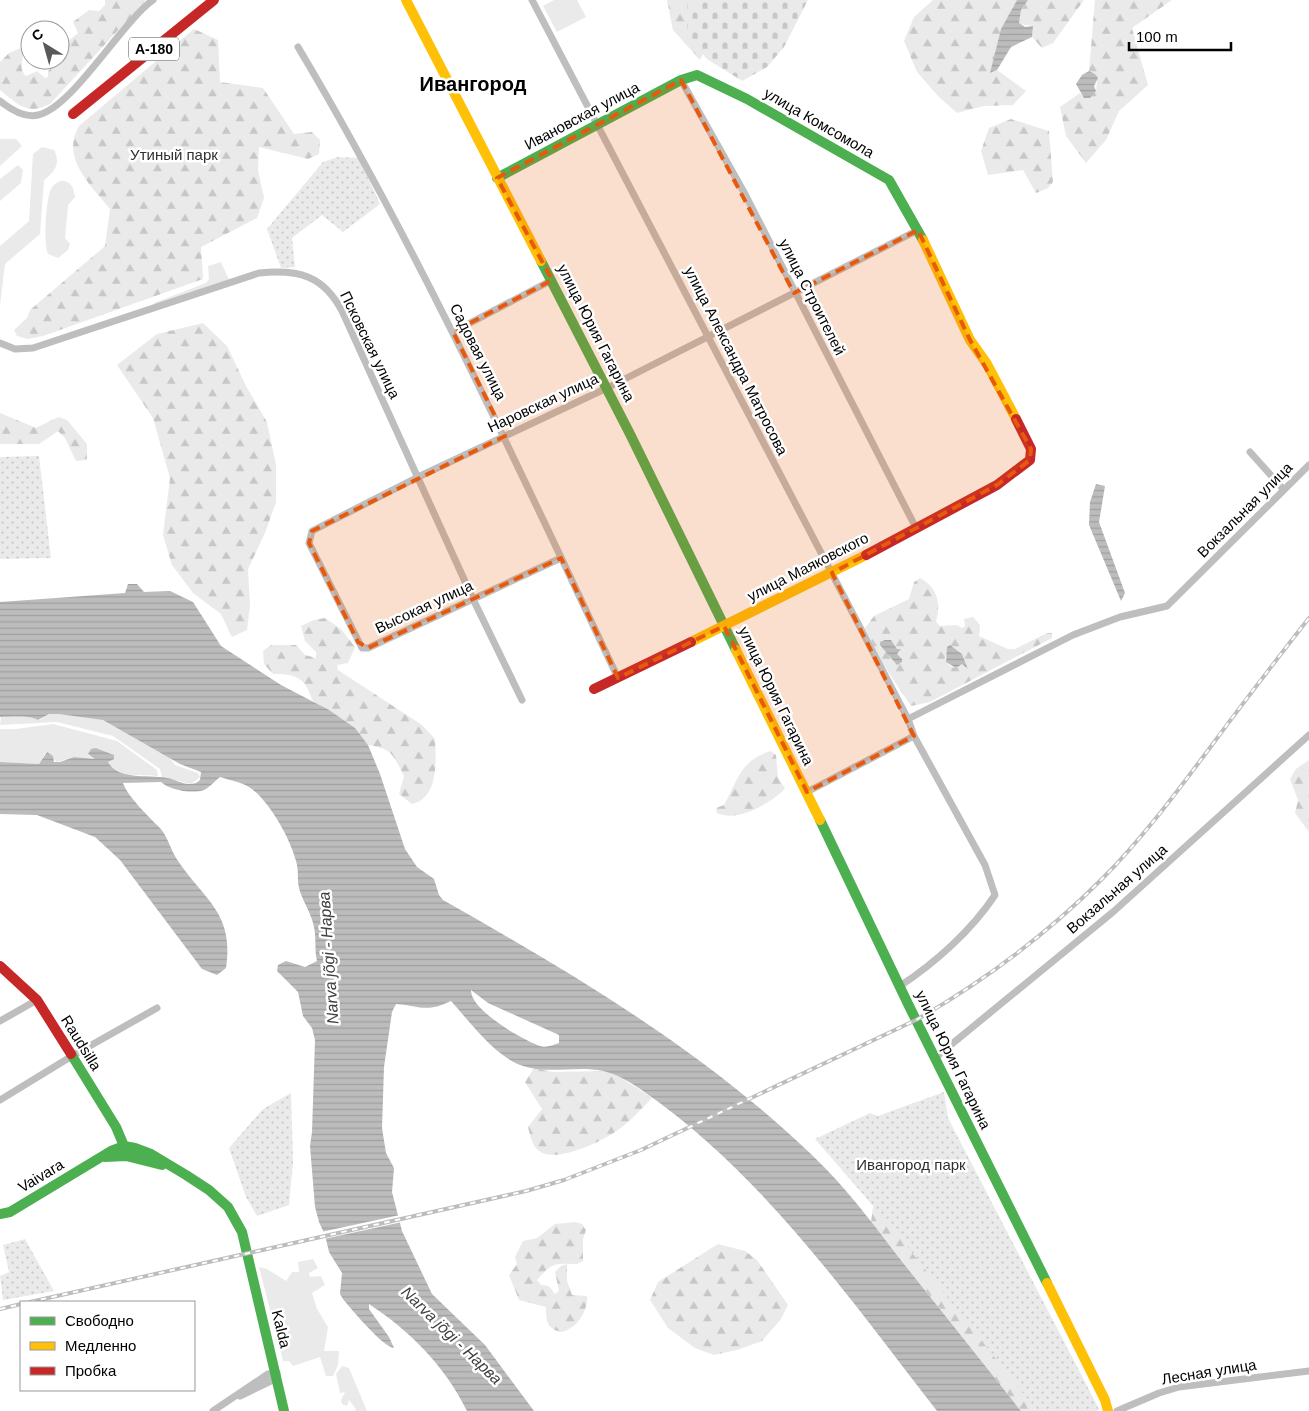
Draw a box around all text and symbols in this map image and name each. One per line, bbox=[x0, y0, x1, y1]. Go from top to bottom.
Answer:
north arrow bbox=[20, 20, 70, 70]
scale bar bbox=[1129, 20, 1232, 52]
text: С bbox=[28, 25, 46, 44]
text: 100 m bbox=[1136, 28, 1178, 45]
road number: А-180 bbox=[129, 38, 179, 61]
district label: Ивангород bbox=[420, 73, 527, 95]
street label: Ивановская улица bbox=[521, 78, 643, 153]
street label: улица Комсомола bbox=[761, 84, 878, 161]
park label: Утиный парк bbox=[130, 146, 218, 163]
street label: улица Строителей bbox=[776, 236, 849, 358]
street label: улица Юрия Гагарина bbox=[554, 261, 639, 405]
street label: улица Александра Матросова bbox=[681, 264, 792, 458]
street label: Псковская улица bbox=[337, 288, 404, 402]
street label: Садовая улица bbox=[447, 301, 510, 403]
street label: Наровская улица bbox=[485, 369, 601, 436]
street label: Вокзальная улица bbox=[1194, 458, 1296, 561]
street label: улица Маяковского bbox=[744, 529, 871, 604]
street label: Высокая улица bbox=[372, 576, 476, 637]
street label: улица Юрия Гагарина bbox=[735, 624, 818, 768]
street label: Вокзальная улица bbox=[1063, 840, 1171, 937]
water label: Narva jõgi - Нарва bbox=[315, 891, 342, 1025]
street label: улица Юрия Гагарина bbox=[912, 988, 995, 1132]
street label: Raudsilla bbox=[58, 1012, 105, 1074]
street label: Vaivara bbox=[15, 1155, 67, 1196]
park label: Ивангород парк bbox=[856, 1156, 966, 1173]
water label: Narva jõgi - Нарва bbox=[398, 1283, 505, 1388]
legend bbox=[20, 1301, 195, 1391]
street label: Kalda bbox=[269, 1308, 295, 1350]
text: Свободно bbox=[65, 1312, 134, 1329]
text: Медленно bbox=[65, 1337, 136, 1354]
street label: Лесная улица bbox=[1160, 1356, 1258, 1387]
text: Пробка bbox=[65, 1362, 117, 1379]

